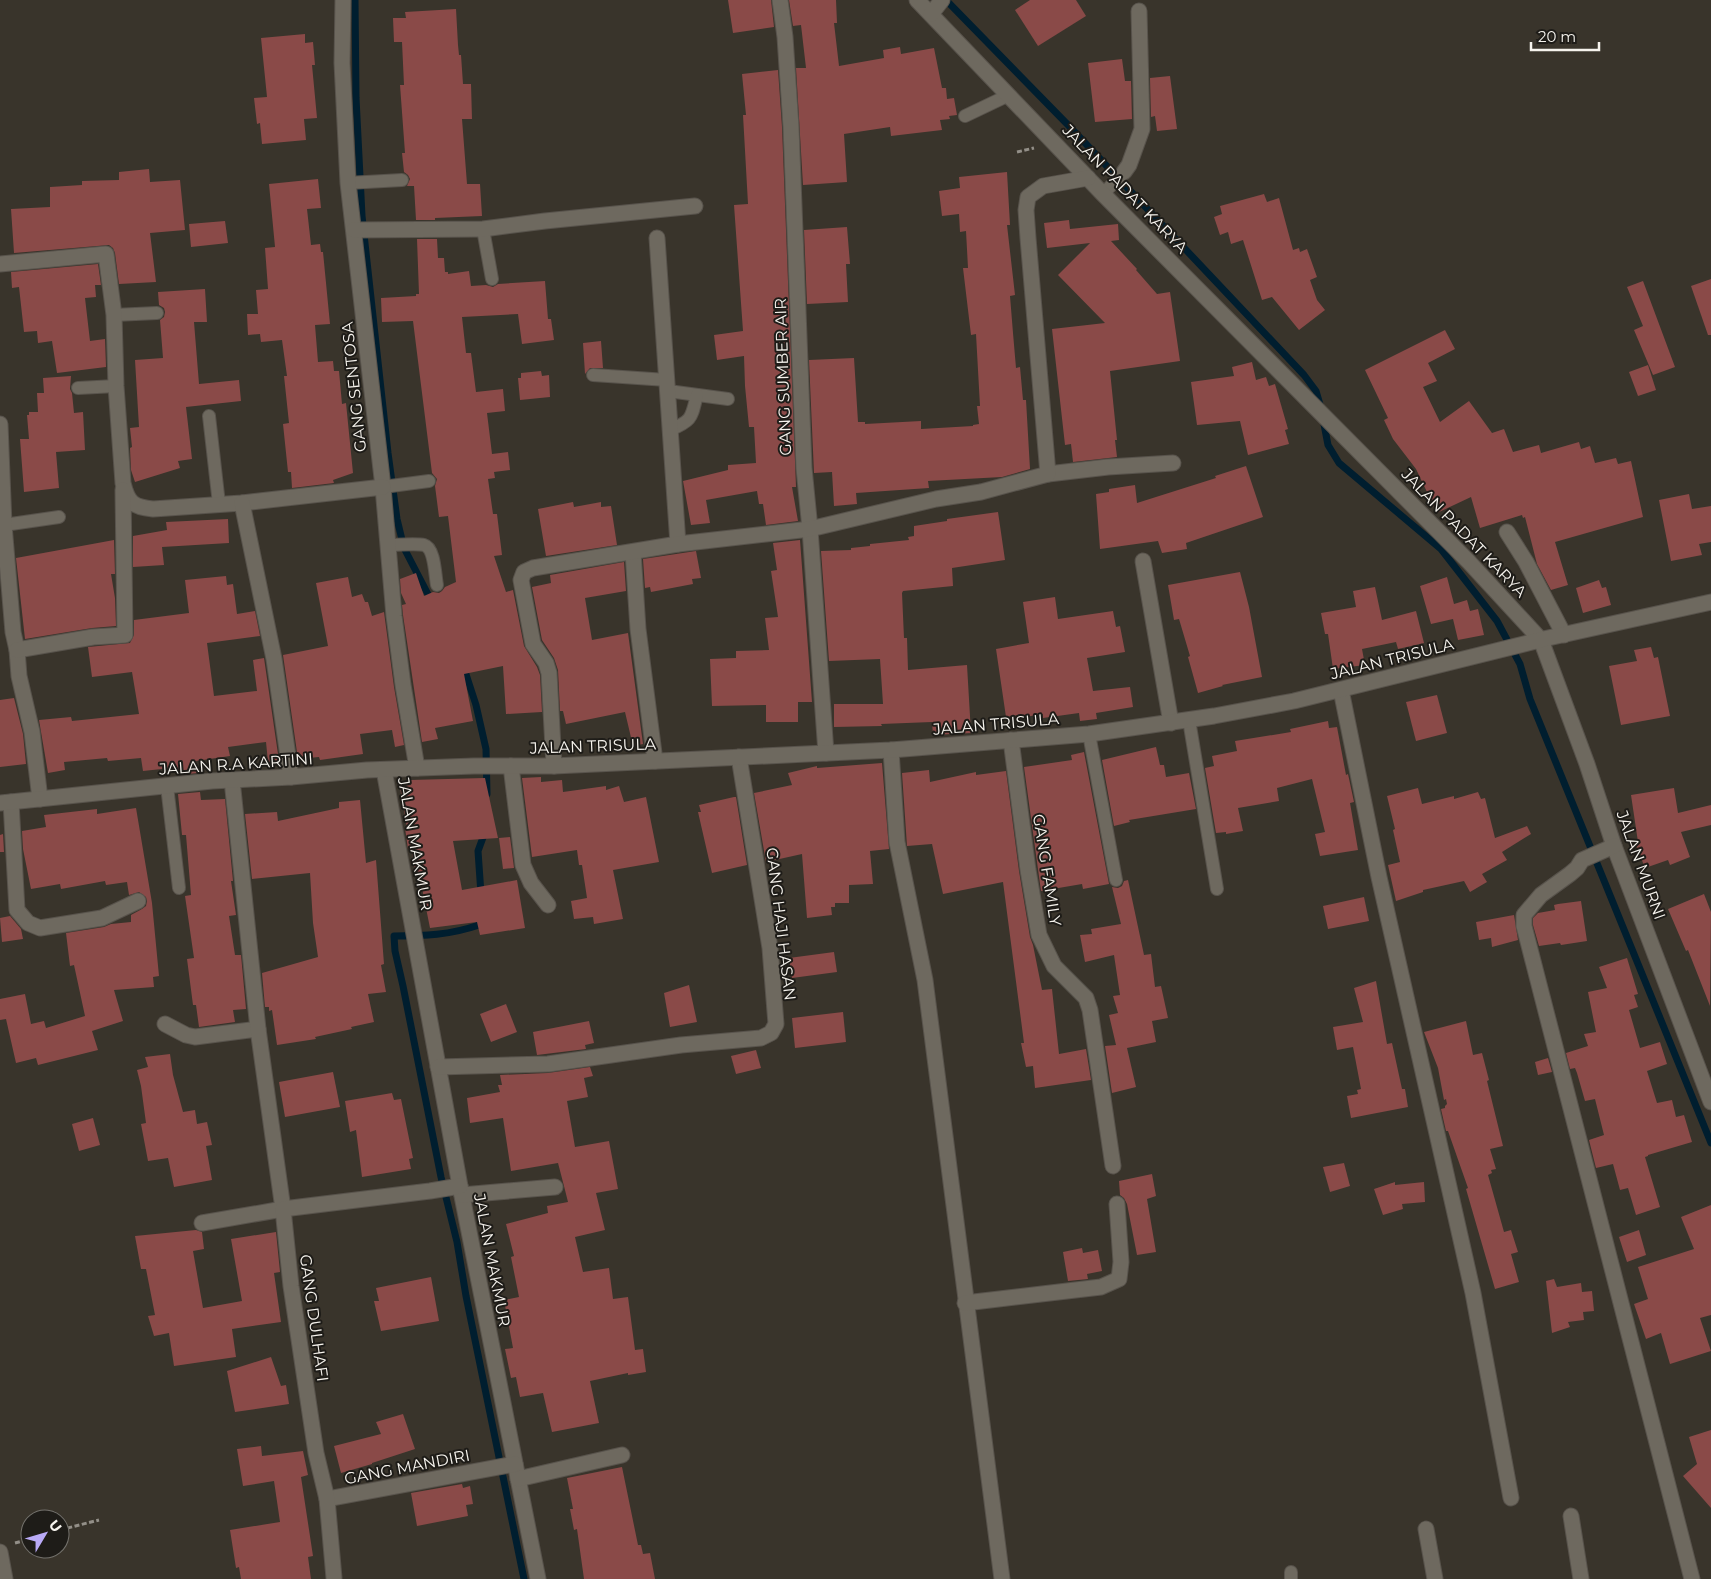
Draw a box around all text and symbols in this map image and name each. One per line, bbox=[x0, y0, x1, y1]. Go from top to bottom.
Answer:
scale bar bbox=[1531, 20, 1598, 52]
text: 20 m bbox=[1538, 27, 1576, 46]
street label: JALAN PADAT KARYA bbox=[1058, 120, 1192, 258]
street label: GANG SUMBER AIR bbox=[771, 298, 795, 456]
street label: GANG SENTOSA bbox=[338, 320, 370, 453]
street label: JALAN PADAT KARYA bbox=[1397, 464, 1531, 602]
street label: JALAN TRISULA bbox=[1327, 634, 1456, 684]
street label: JALAN TRISULA bbox=[931, 709, 1060, 739]
street label: JALAN TRISULA bbox=[529, 734, 657, 758]
street label: JALAN R.A KARTINI bbox=[157, 749, 314, 779]
street label: JALAN MAKMUR bbox=[394, 775, 436, 912]
street label: JALAN MURNI bbox=[1612, 807, 1670, 922]
street label: GANG FAMILY bbox=[1029, 813, 1065, 928]
street label: GANG HAJI HASAN bbox=[762, 846, 800, 1002]
street label: JALAN MAKMUR bbox=[470, 1191, 514, 1328]
street label: GANG DULHAFI bbox=[296, 1253, 332, 1383]
street label: GANG MANDIRI bbox=[343, 1445, 471, 1489]
north arrow bbox=[20, 1509, 70, 1559]
text: U bbox=[45, 1516, 66, 1536]

